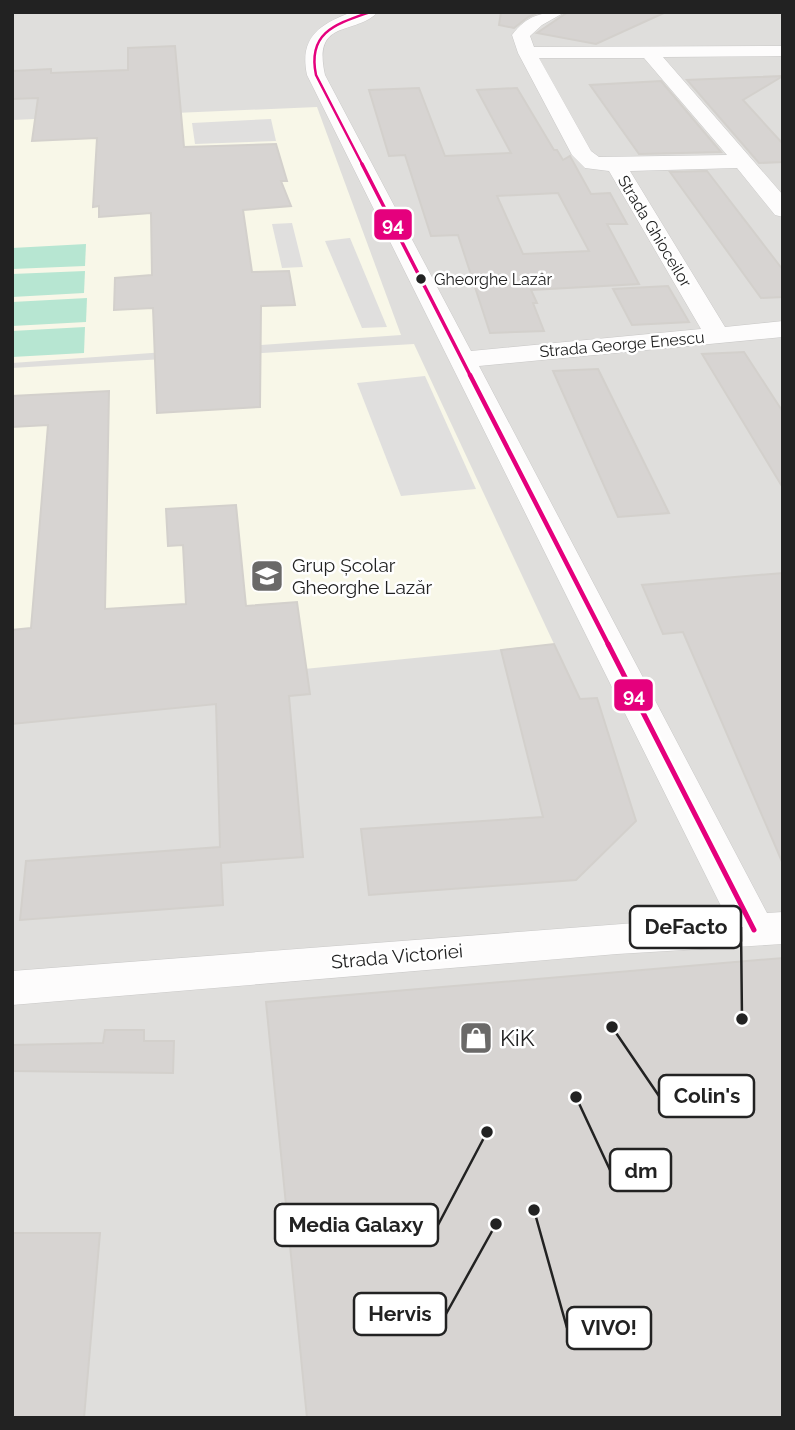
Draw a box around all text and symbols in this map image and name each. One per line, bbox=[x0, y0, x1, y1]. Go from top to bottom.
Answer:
street label: Strada Ghioceilor bbox=[614, 172, 696, 291]
line badge: 94 bbox=[373, 208, 413, 241]
text: 94 bbox=[382, 213, 404, 235]
place label: Gheorghe Lazăr bbox=[434, 270, 552, 289]
marker: Gheorghe Lazăr bbox=[414, 272, 428, 286]
street label: Strada George Enescu bbox=[539, 328, 705, 361]
place label: Grup Școlar Gheorghe Lazăr bbox=[292, 554, 432, 598]
school or university icon: Grup Școlar Gheorghe Lazăr bbox=[248, 557, 286, 595]
line badge: 94 bbox=[613, 678, 654, 712]
text: 94 bbox=[623, 684, 645, 706]
callout: DeFacto bbox=[630, 906, 741, 948]
text: DeFacto bbox=[644, 914, 728, 939]
street label: Strada Victoriei bbox=[330, 939, 464, 973]
shop icon: KiK bbox=[457, 1019, 495, 1057]
place label: KiK bbox=[500, 1024, 535, 1051]
callout: Colin's bbox=[659, 1075, 754, 1117]
text: Colin's bbox=[674, 1083, 740, 1108]
callout: dm bbox=[610, 1149, 671, 1191]
text: dm bbox=[624, 1158, 658, 1183]
callout: Media Galaxy bbox=[275, 1204, 438, 1246]
text: Media Galaxy bbox=[288, 1212, 424, 1237]
callout: Hervis bbox=[354, 1293, 446, 1335]
text: Hervis bbox=[368, 1301, 432, 1326]
callout: VIVO! bbox=[567, 1307, 651, 1349]
text: VIVO! bbox=[581, 1315, 637, 1340]

